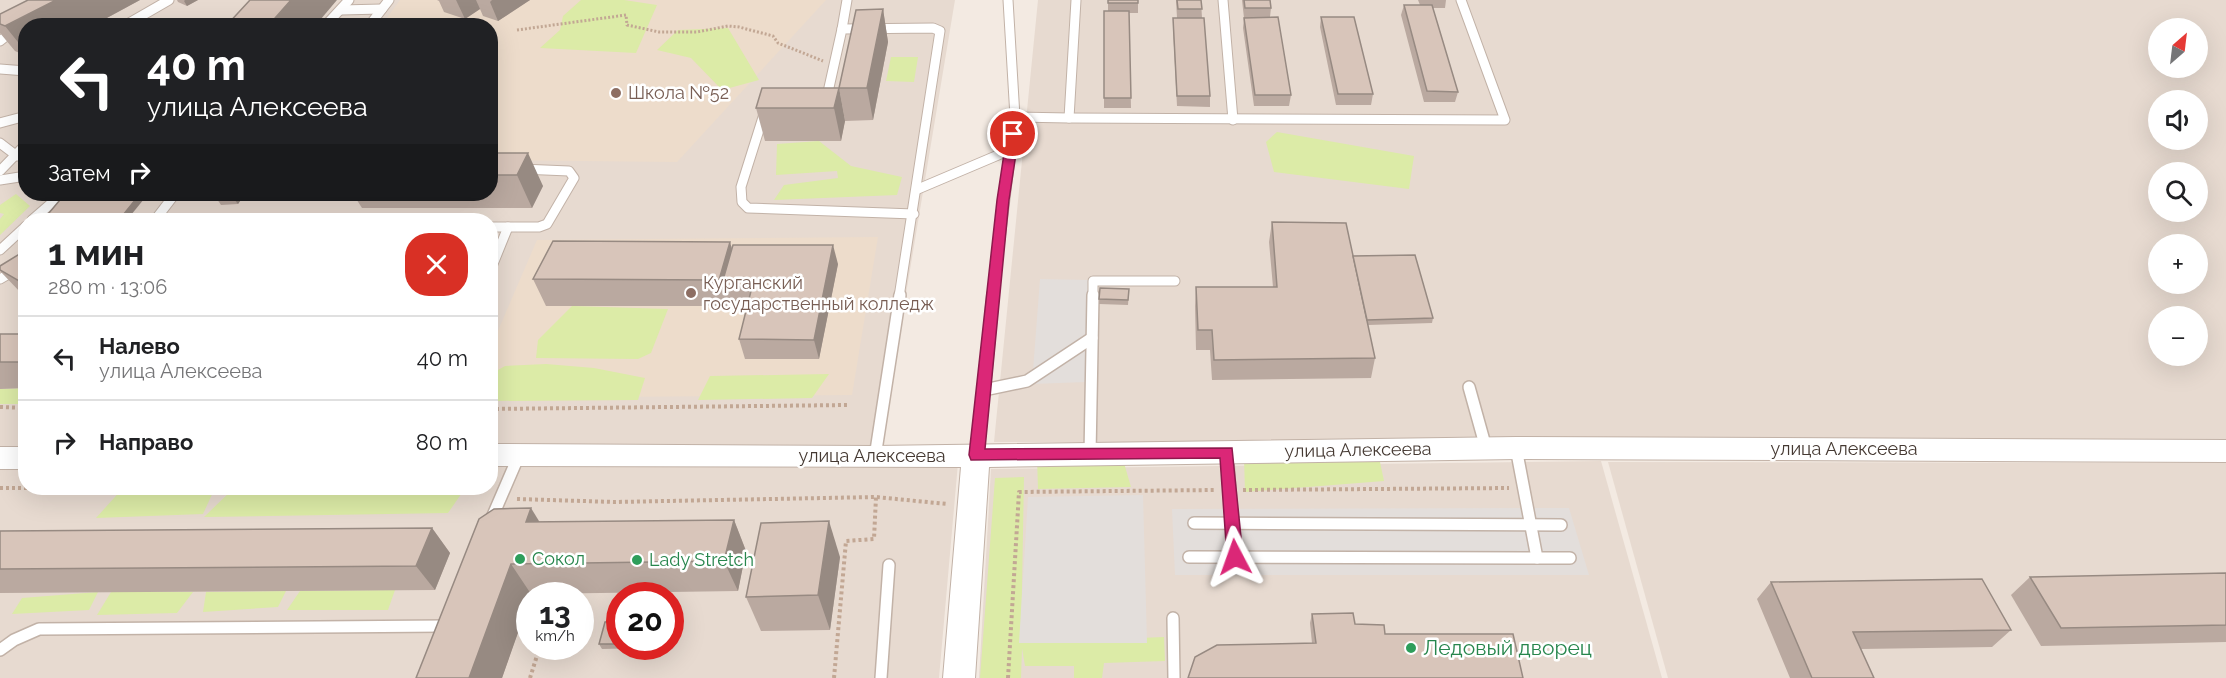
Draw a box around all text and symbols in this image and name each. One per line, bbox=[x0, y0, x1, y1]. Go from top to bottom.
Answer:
north arrow bbox=[2148, 18, 2208, 78]
map controls bbox=[2148, 18, 2208, 366]
text: 40 m bbox=[147, 41, 246, 90]
icon: left bbox=[48, 42, 126, 120]
place label: Школа №52 bbox=[628, 82, 729, 103]
marker: Школа №52 bbox=[609, 86, 623, 100]
button: sound bbox=[2148, 90, 2208, 150]
text: улица Алексеева bbox=[147, 91, 368, 122]
pin bbox=[987, 108, 1038, 159]
icon: arrive bbox=[996, 117, 1029, 150]
icon: right bbox=[123, 156, 156, 189]
text: Затем bbox=[48, 160, 111, 186]
button: search bbox=[2148, 162, 2208, 222]
text: 1 мин bbox=[48, 231, 144, 273]
button: close bbox=[405, 233, 468, 296]
button: + bbox=[2148, 234, 2208, 294]
place label: Курганский государственный колледж bbox=[703, 272, 934, 314]
text: 280 m · 13:06 bbox=[48, 275, 167, 299]
marker: Курганский государственный колледж bbox=[684, 286, 698, 300]
button: − bbox=[2148, 306, 2208, 366]
text: Налево bbox=[99, 333, 180, 359]
icon: left bbox=[48, 342, 81, 375]
text: 40 m bbox=[417, 345, 468, 371]
text: улица Алексеева bbox=[99, 359, 263, 383]
icon: right bbox=[48, 426, 81, 459]
text: Направо bbox=[99, 429, 193, 455]
text: 80 m bbox=[416, 429, 468, 455]
street label: улица Алексеева bbox=[1284, 438, 1432, 461]
street label: улица Алексеева bbox=[1770, 438, 1918, 459]
street label: улица Алексеева bbox=[798, 445, 946, 466]
position arrow bbox=[1203, 525, 1267, 589]
place label: Сокол bbox=[532, 548, 585, 569]
place label: Lady Stretch bbox=[649, 549, 754, 570]
marker: Сокол bbox=[513, 552, 527, 566]
marker: Lady Stretch bbox=[630, 553, 644, 567]
speed limit sign: 20 bbox=[606, 582, 684, 660]
text: 13 bbox=[539, 596, 571, 631]
text: km/h bbox=[535, 627, 575, 645]
place label: Ледовый дворец bbox=[1423, 635, 1592, 660]
marker: Ледовый дворец bbox=[1404, 641, 1418, 655]

